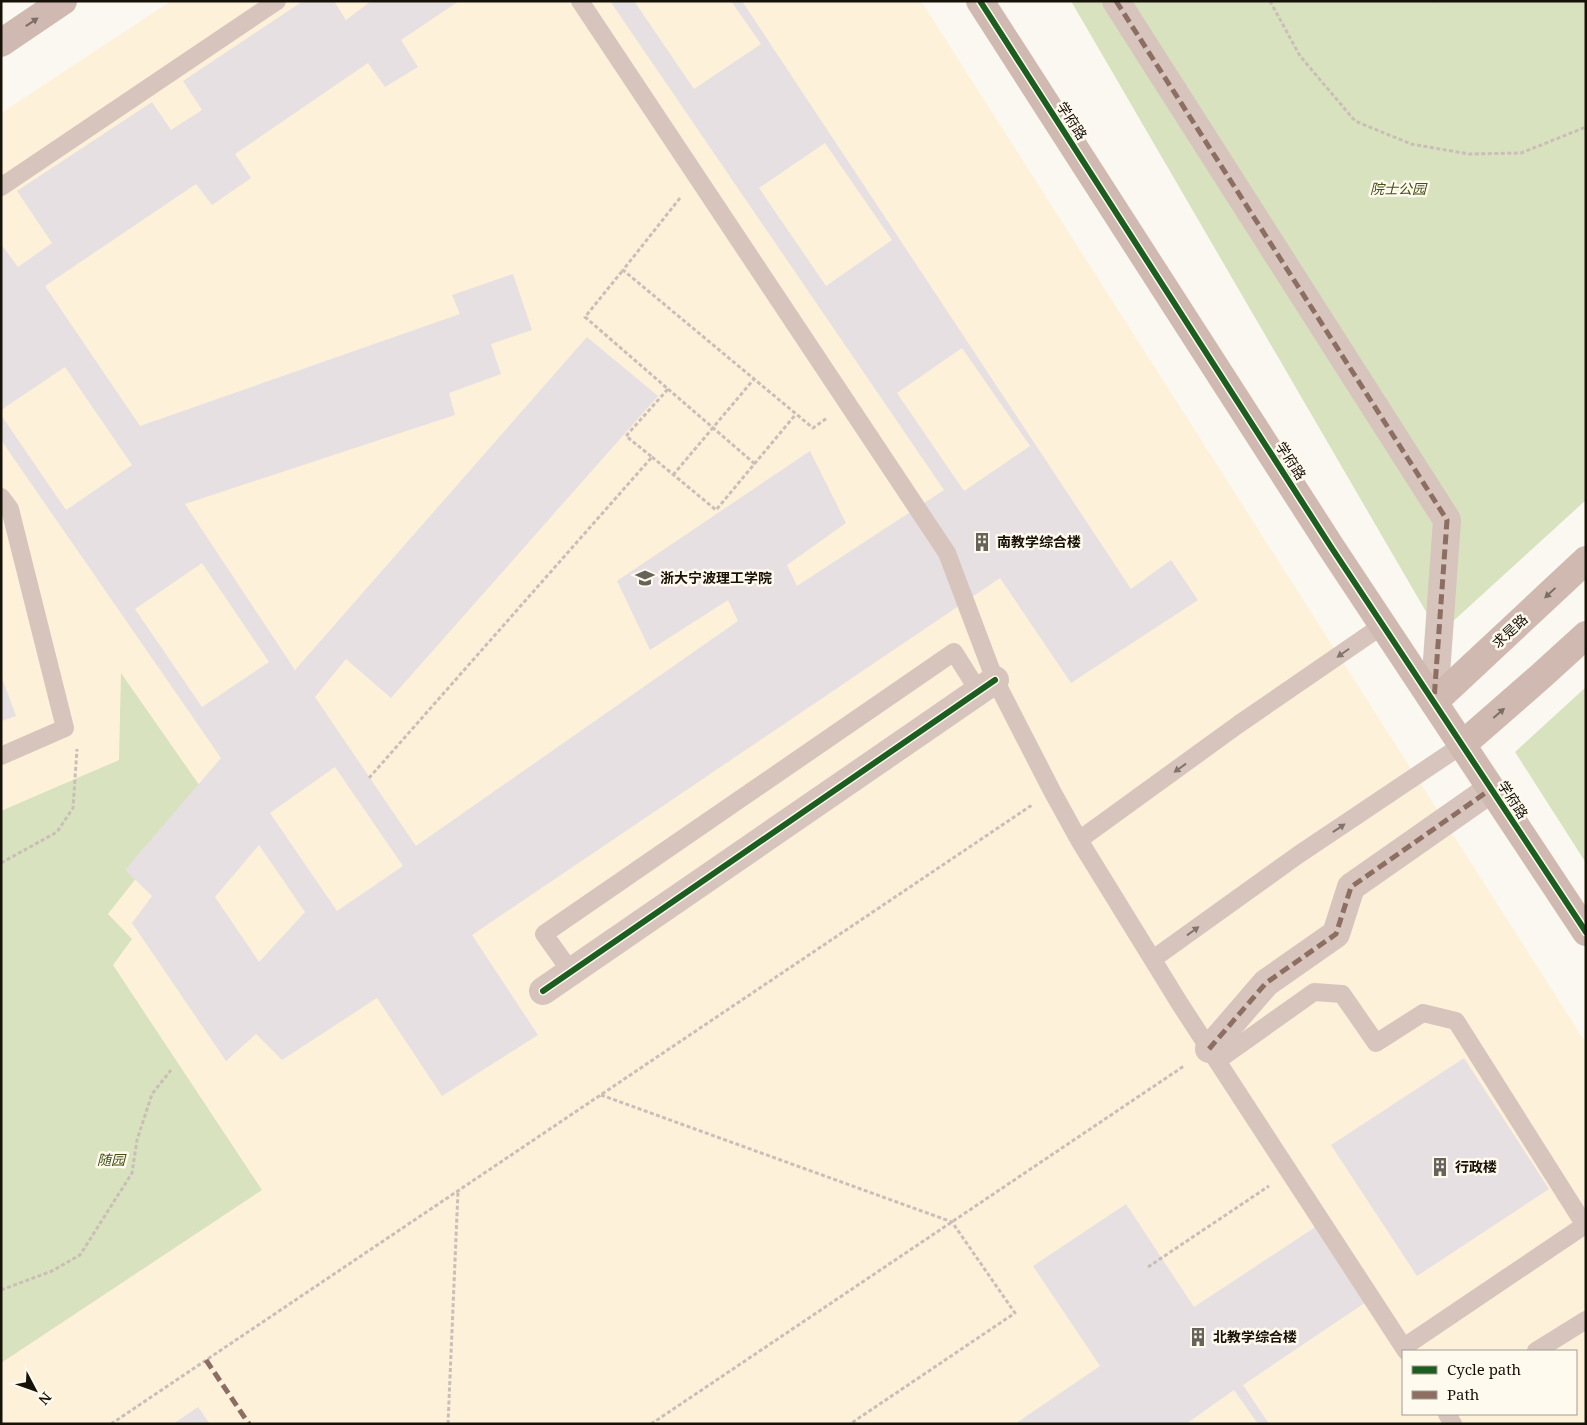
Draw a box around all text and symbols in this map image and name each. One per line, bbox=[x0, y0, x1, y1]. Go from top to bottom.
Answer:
one-way arrow bbox=[25, 17, 39, 27]
street label: 学府路 bbox=[1053, 98, 1092, 144]
park label: 院士公园 bbox=[1370, 179, 1428, 198]
street label: 学府路 bbox=[1272, 438, 1311, 484]
building icon: 南教学综合楼 bbox=[971, 531, 993, 553]
place label: 南教学综合楼 bbox=[997, 532, 1081, 551]
school or university icon: 浙大宁波理工学院 bbox=[634, 567, 656, 589]
place label: 浙大宁波理工学院 bbox=[660, 568, 772, 587]
one-way arrow bbox=[1545, 587, 1557, 599]
street label: 求是路 bbox=[1488, 609, 1531, 652]
one-way arrow bbox=[1336, 648, 1349, 658]
one-way arrow bbox=[1492, 707, 1504, 719]
one-way arrow bbox=[1173, 763, 1186, 773]
street label: 学府路 bbox=[1494, 777, 1533, 823]
one-way arrow bbox=[1332, 823, 1345, 833]
one-way arrow bbox=[1186, 926, 1200, 936]
park label: 随园 bbox=[97, 1150, 127, 1169]
building icon: 行政楼 bbox=[1429, 1156, 1451, 1178]
place label: 行政楼 bbox=[1455, 1157, 1497, 1176]
building icon: 北教学综合楼 bbox=[1187, 1326, 1209, 1348]
place label: 北教学综合楼 bbox=[1213, 1327, 1297, 1346]
legend bbox=[1402, 1350, 1577, 1415]
text: Cycle path bbox=[1447, 1359, 1522, 1379]
north arrow bbox=[10, 1365, 60, 1415]
text: Path bbox=[1447, 1384, 1480, 1404]
text: N bbox=[34, 1388, 56, 1409]

